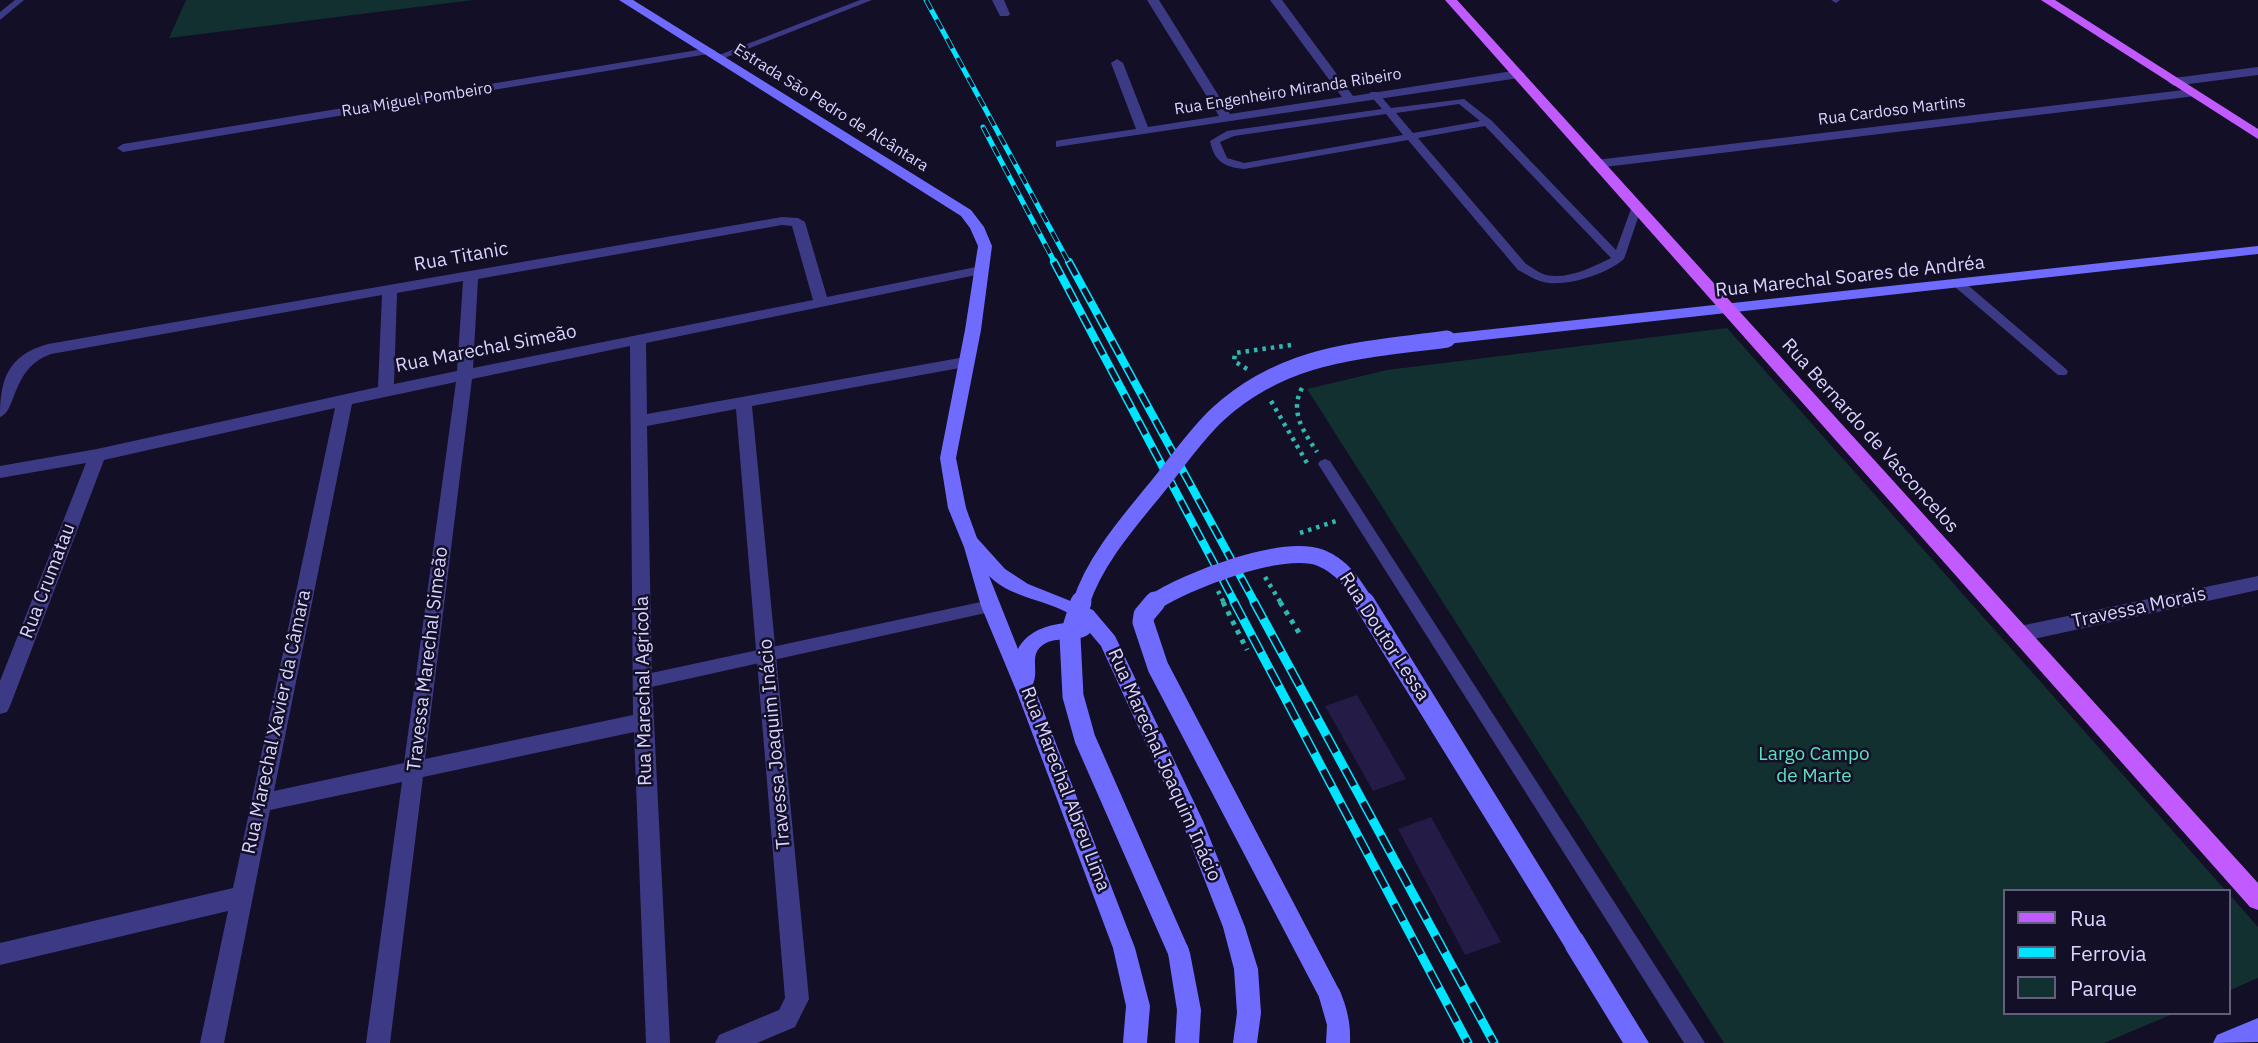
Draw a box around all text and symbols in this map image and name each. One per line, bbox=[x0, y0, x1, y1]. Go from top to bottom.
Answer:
street label: Estrada São Pedro de Alcântara bbox=[730, 40, 932, 176]
street label: Rua Engenheiro Miranda Ribeiro bbox=[1173, 65, 1403, 119]
street label: Rua Miguel Pombeiro bbox=[340, 79, 494, 121]
street label: Rua Cardoso Martins bbox=[1817, 92, 1967, 130]
street label: Rua Titanic bbox=[412, 238, 510, 276]
street label: Rua Marechal Soares de Andréa bbox=[1714, 252, 1986, 302]
street label: Rua Marechal Simeão bbox=[393, 320, 579, 378]
street label: Rua Bernardo de Vasconcelos bbox=[1777, 334, 1963, 538]
street label: Rua Crumatau bbox=[16, 520, 80, 642]
street label: Travessa Marechal Simeão bbox=[403, 545, 453, 773]
street label: Rua Doutor Lessa bbox=[1334, 568, 1434, 706]
street label: Travessa Morais bbox=[2070, 583, 2208, 633]
street label: Rua Marechal Xavier da Câmara bbox=[238, 588, 316, 856]
street label: Rua Marechal Agrícola bbox=[631, 596, 657, 786]
street label: Travessa Joaquim Inácio bbox=[754, 638, 796, 850]
street label: Rua Marechal Joaquim Inácio bbox=[1102, 645, 1226, 885]
street label: Rua Marechal Abreu Lima bbox=[1015, 683, 1115, 895]
park label: Largo Campo de Marte bbox=[1758, 744, 1870, 788]
legend bbox=[2002, 889, 2230, 1015]
text: Rua bbox=[2070, 904, 2107, 932]
text: Ferrovia bbox=[2070, 939, 2146, 967]
text: Parque bbox=[2070, 974, 2137, 1002]

